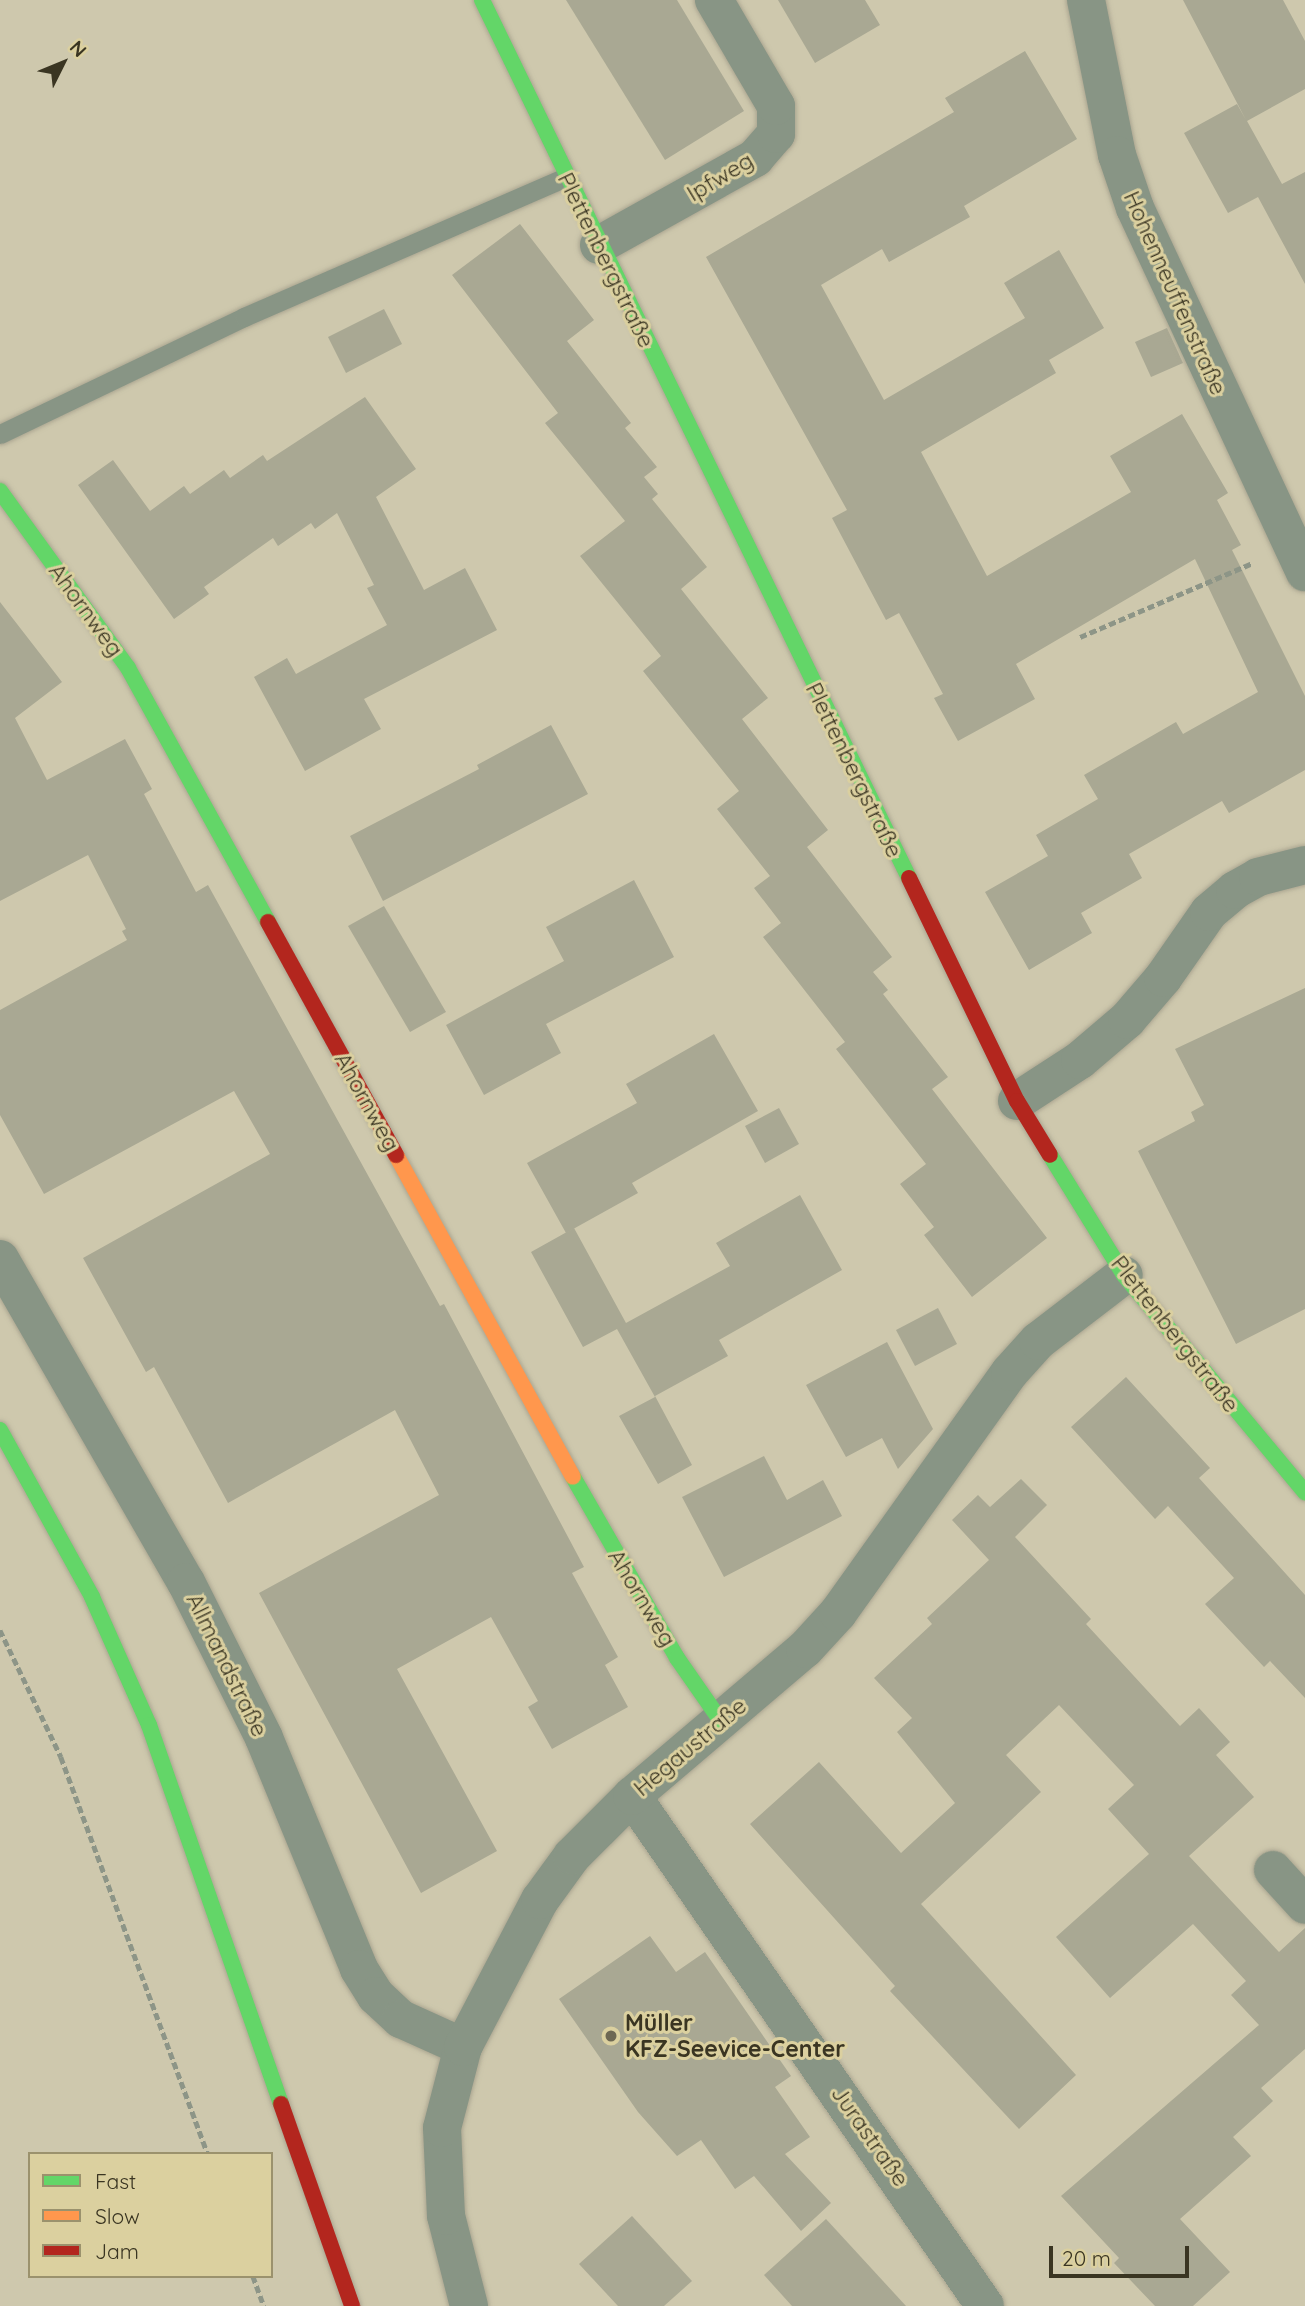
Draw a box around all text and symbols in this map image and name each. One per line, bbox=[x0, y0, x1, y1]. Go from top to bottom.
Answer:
north arrow bbox=[28, 28, 98, 98]
text: N bbox=[65, 35, 92, 62]
street label: Ipfweg bbox=[682, 146, 758, 208]
street label: Plettenbergstraße bbox=[552, 168, 660, 352]
street label: Hohenneuffenstraße bbox=[1118, 187, 1232, 399]
street label: Ahornweg bbox=[43, 558, 129, 662]
street label: Plettenbergstraße bbox=[800, 678, 908, 862]
street label: Ahornweg bbox=[329, 1048, 405, 1156]
street label: Plettenbergstraße bbox=[1105, 1250, 1245, 1418]
street label: Ahornweg bbox=[602, 1544, 682, 1652]
street label: Allmandstraße bbox=[180, 1589, 274, 1741]
street label: Hegaustraße bbox=[628, 1692, 752, 1802]
place label: Müller KFZ-Seevice-Center bbox=[625, 2009, 845, 2063]
marker: Müller KFZ-Seevice-Center bbox=[603, 2028, 619, 2044]
street label: Jurastraße bbox=[825, 2080, 915, 2192]
legend bbox=[28, 2152, 273, 2278]
text: Fast bbox=[95, 2168, 136, 2194]
text: Slow bbox=[95, 2203, 140, 2229]
scale bar bbox=[1053, 2232, 1193, 2276]
text: Jam bbox=[95, 2238, 139, 2264]
text: 20 m bbox=[1062, 2245, 1111, 2271]

